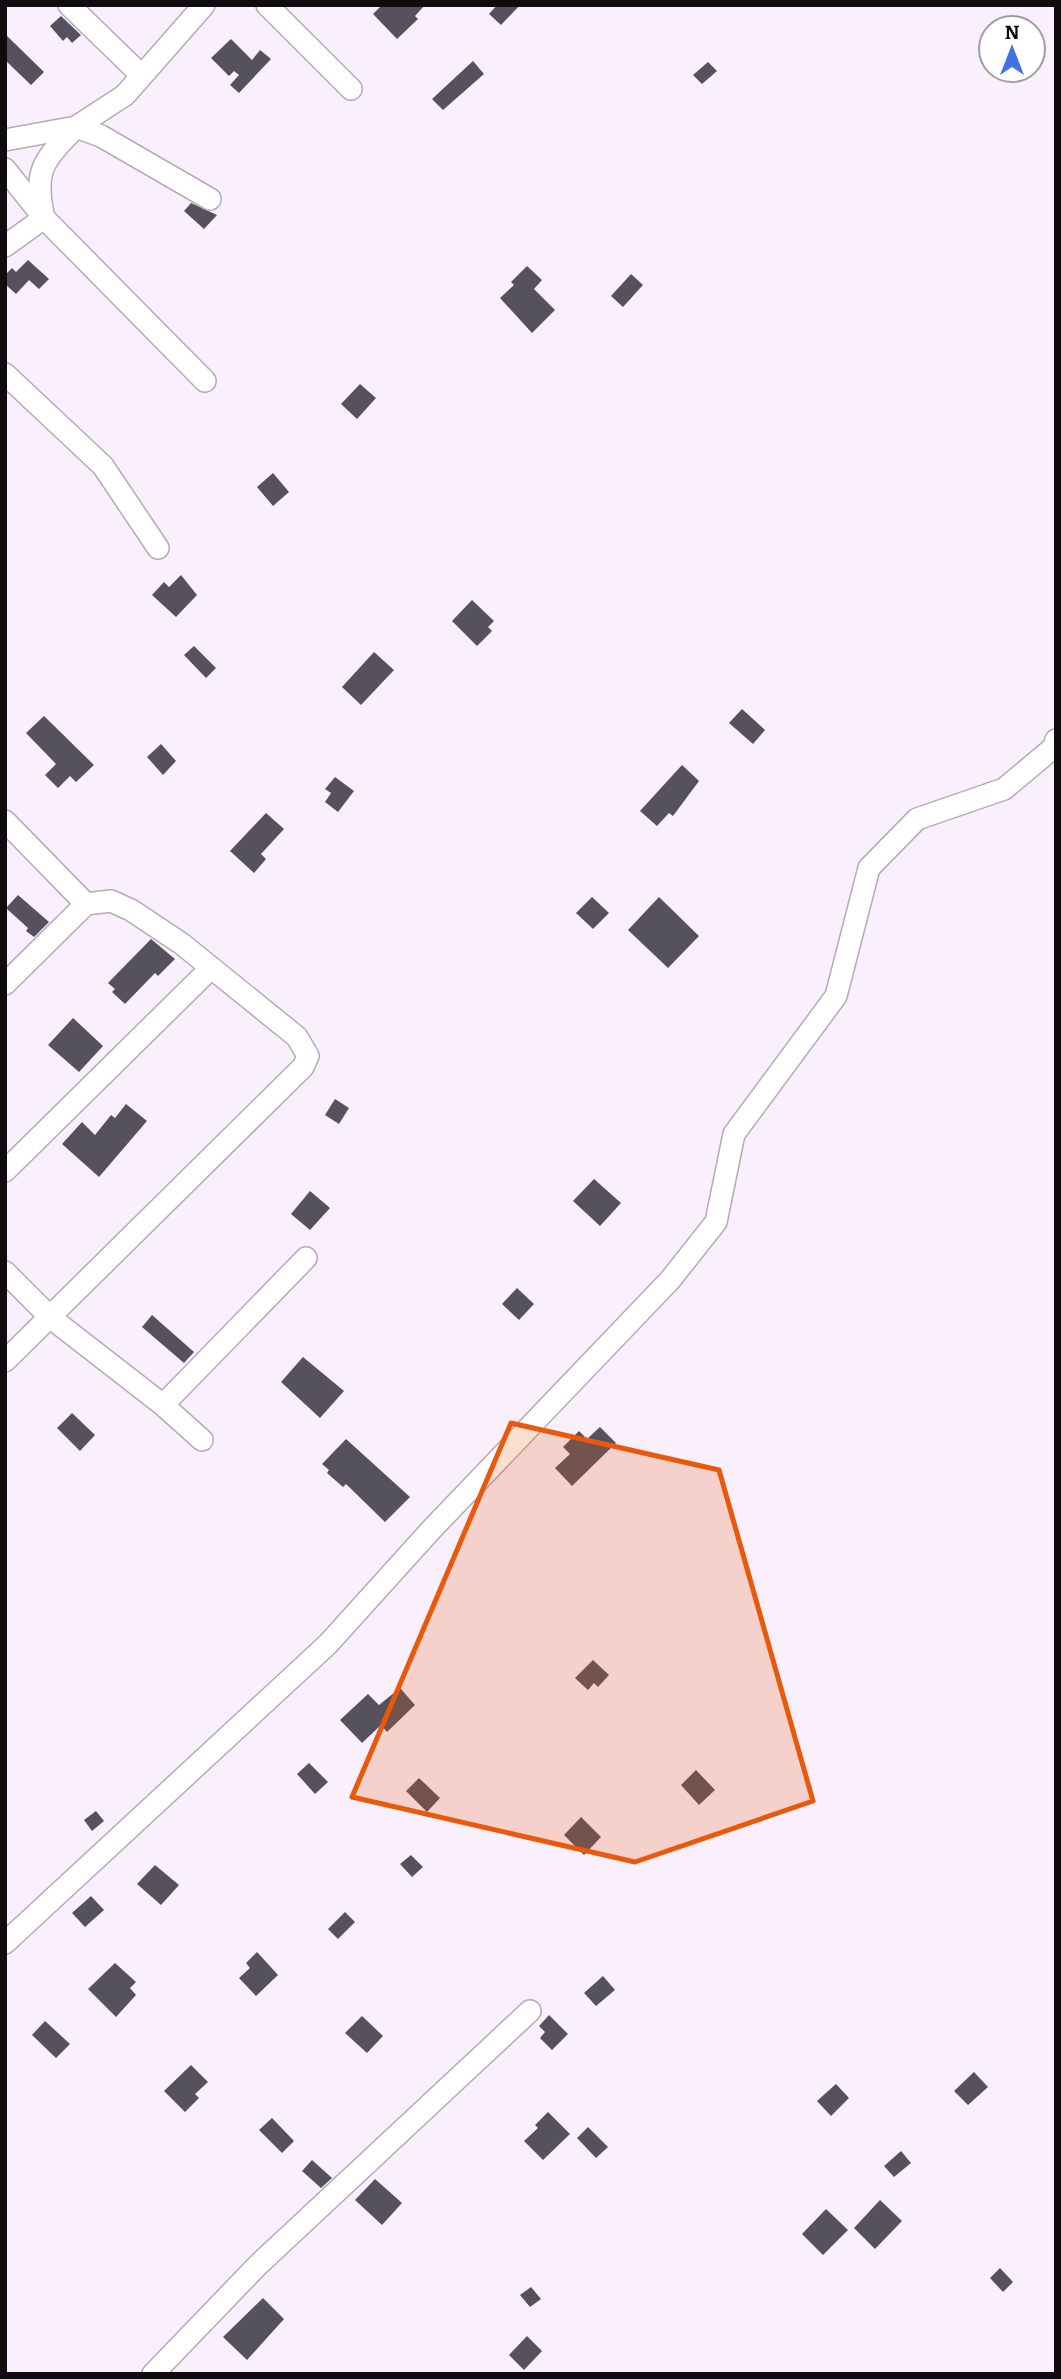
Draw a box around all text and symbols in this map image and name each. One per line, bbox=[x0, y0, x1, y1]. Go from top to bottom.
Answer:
north arrow bbox=[977, 14, 1047, 84]
text: N bbox=[1005, 21, 1020, 44]

